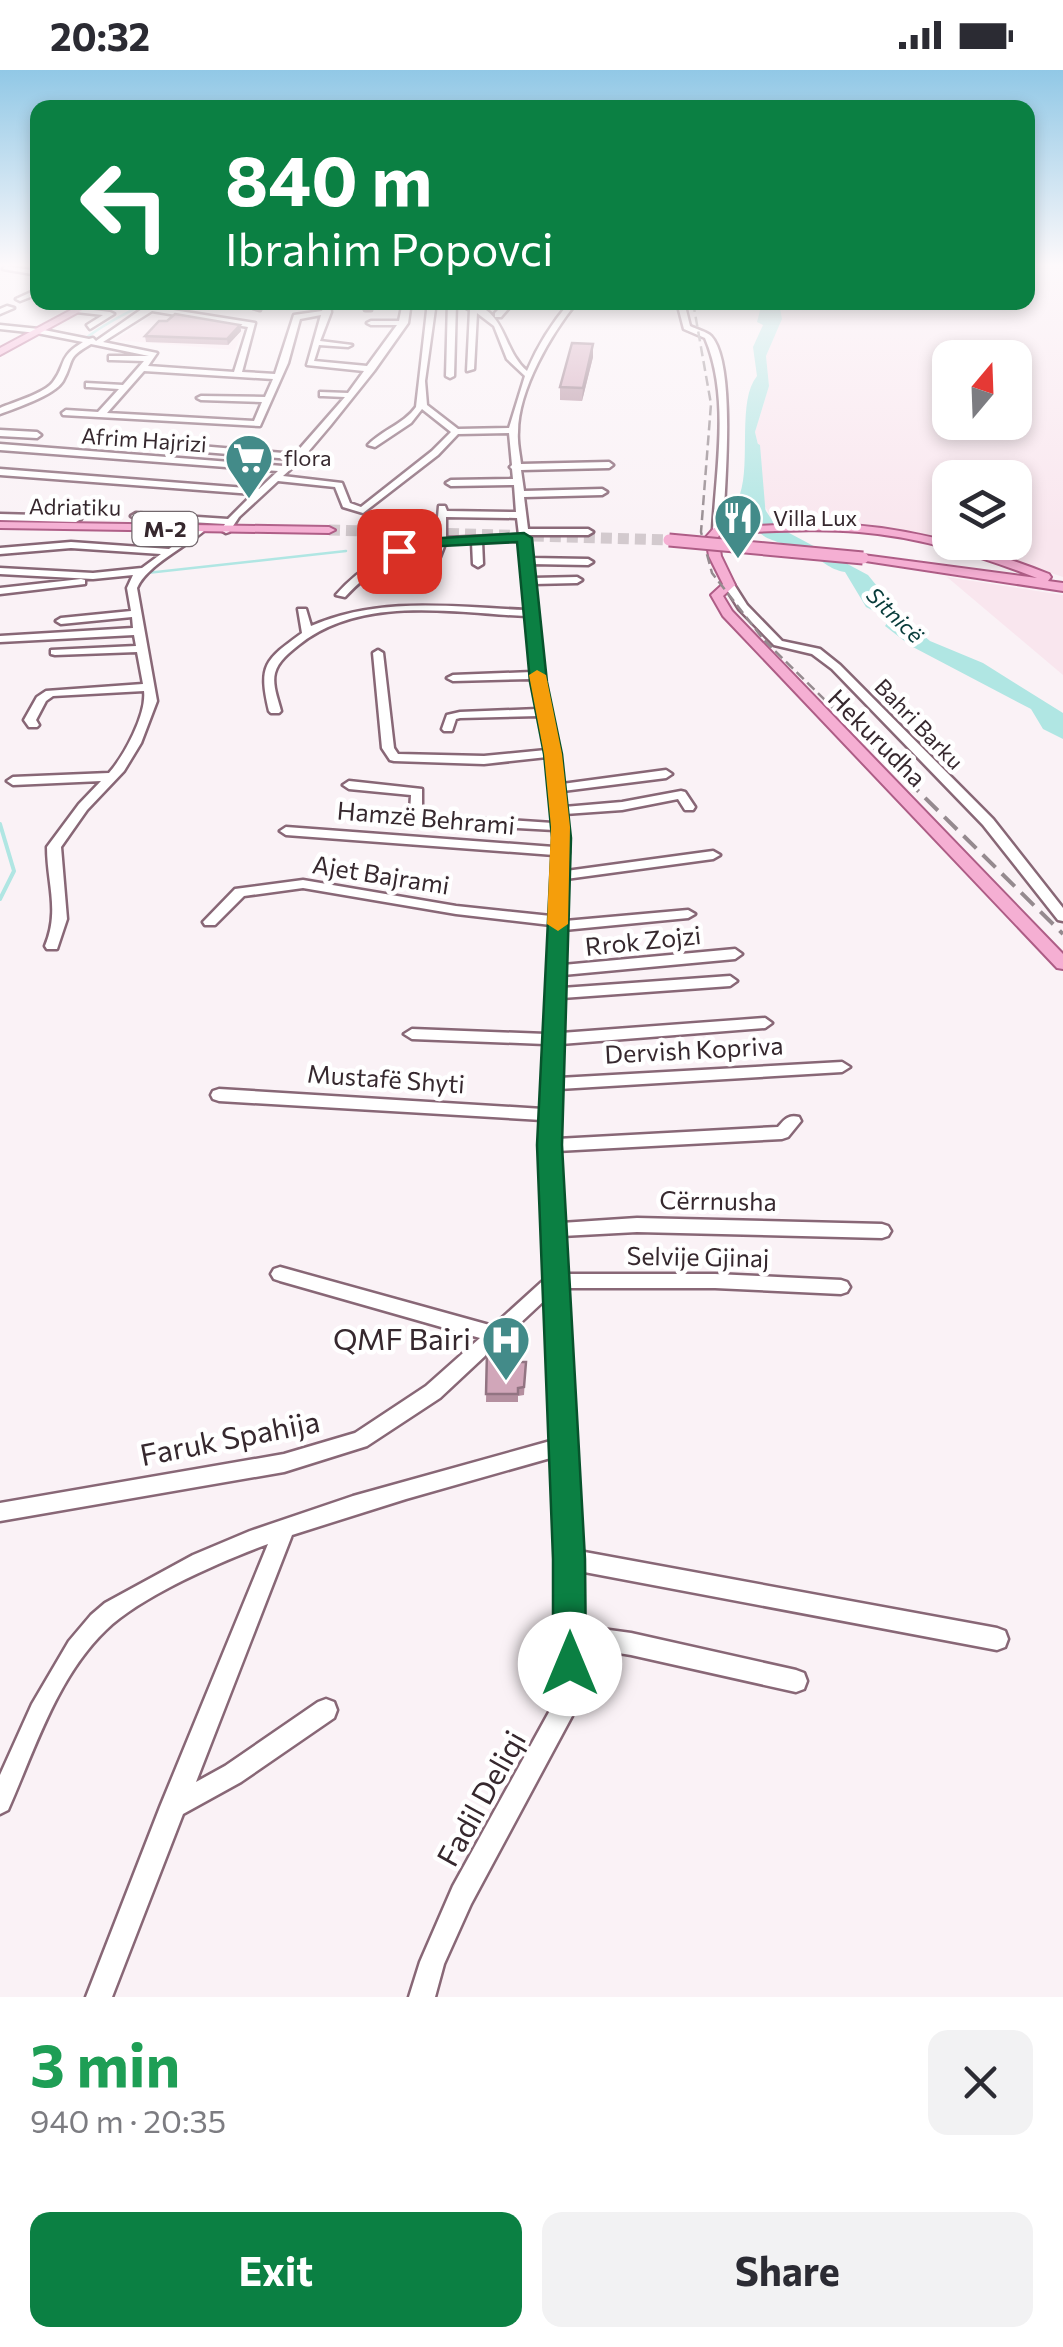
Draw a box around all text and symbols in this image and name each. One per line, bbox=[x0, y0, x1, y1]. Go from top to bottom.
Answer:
text: 20:32 bbox=[50, 12, 150, 59]
text: 840 m bbox=[225, 135, 432, 220]
icon: left bbox=[60, 140, 190, 270]
text: Ibrahim Popovci bbox=[225, 220, 554, 275]
north arrow bbox=[932, 340, 1032, 440]
map controls bbox=[932, 340, 1032, 560]
street label: Afrim Hajrizi bbox=[80, 422, 208, 457]
supermarket icon: flora bbox=[223, 432, 275, 500]
place label: flora bbox=[284, 444, 332, 471]
button: layers bbox=[932, 460, 1032, 560]
street label: Adriatiku bbox=[29, 492, 121, 521]
restaurant icon: Villa Lux bbox=[712, 492, 764, 560]
place label: Villa Lux bbox=[773, 504, 858, 531]
pin bbox=[357, 509, 442, 594]
road number: M-2 bbox=[132, 512, 198, 546]
icon: arrive bbox=[372, 524, 427, 579]
water label: Sitnicë bbox=[861, 581, 930, 648]
street label: Bahri Barku bbox=[869, 673, 969, 775]
street label: Hekurudha bbox=[823, 682, 933, 792]
street label: Hamzë Behrami bbox=[336, 794, 516, 840]
street label: Ajet Bajrami bbox=[311, 848, 452, 900]
street label: Rrok Zojzi bbox=[583, 919, 702, 961]
street label: Dervish Kopriva bbox=[604, 1029, 784, 1069]
street label: Mustafë Shyti bbox=[306, 1058, 466, 1098]
street label: Cërrnusha bbox=[659, 1184, 777, 1216]
street label: Selvije Gjinaj bbox=[626, 1240, 770, 1272]
hospital icon: QMF Bairi bbox=[480, 1314, 532, 1382]
place label: QMF Bairi bbox=[333, 1319, 471, 1356]
street label: Faruk Spahija bbox=[137, 1401, 323, 1472]
position arrow bbox=[518, 1612, 622, 1716]
street label: Fadil Deliqi bbox=[427, 1724, 532, 1872]
text: 3 min bbox=[30, 2026, 180, 2099]
button: close bbox=[928, 2030, 1033, 2135]
text: 940 m · 20:35 bbox=[30, 2100, 226, 2140]
button: Exit bbox=[30, 2212, 522, 2327]
button: Share bbox=[542, 2212, 1033, 2327]

